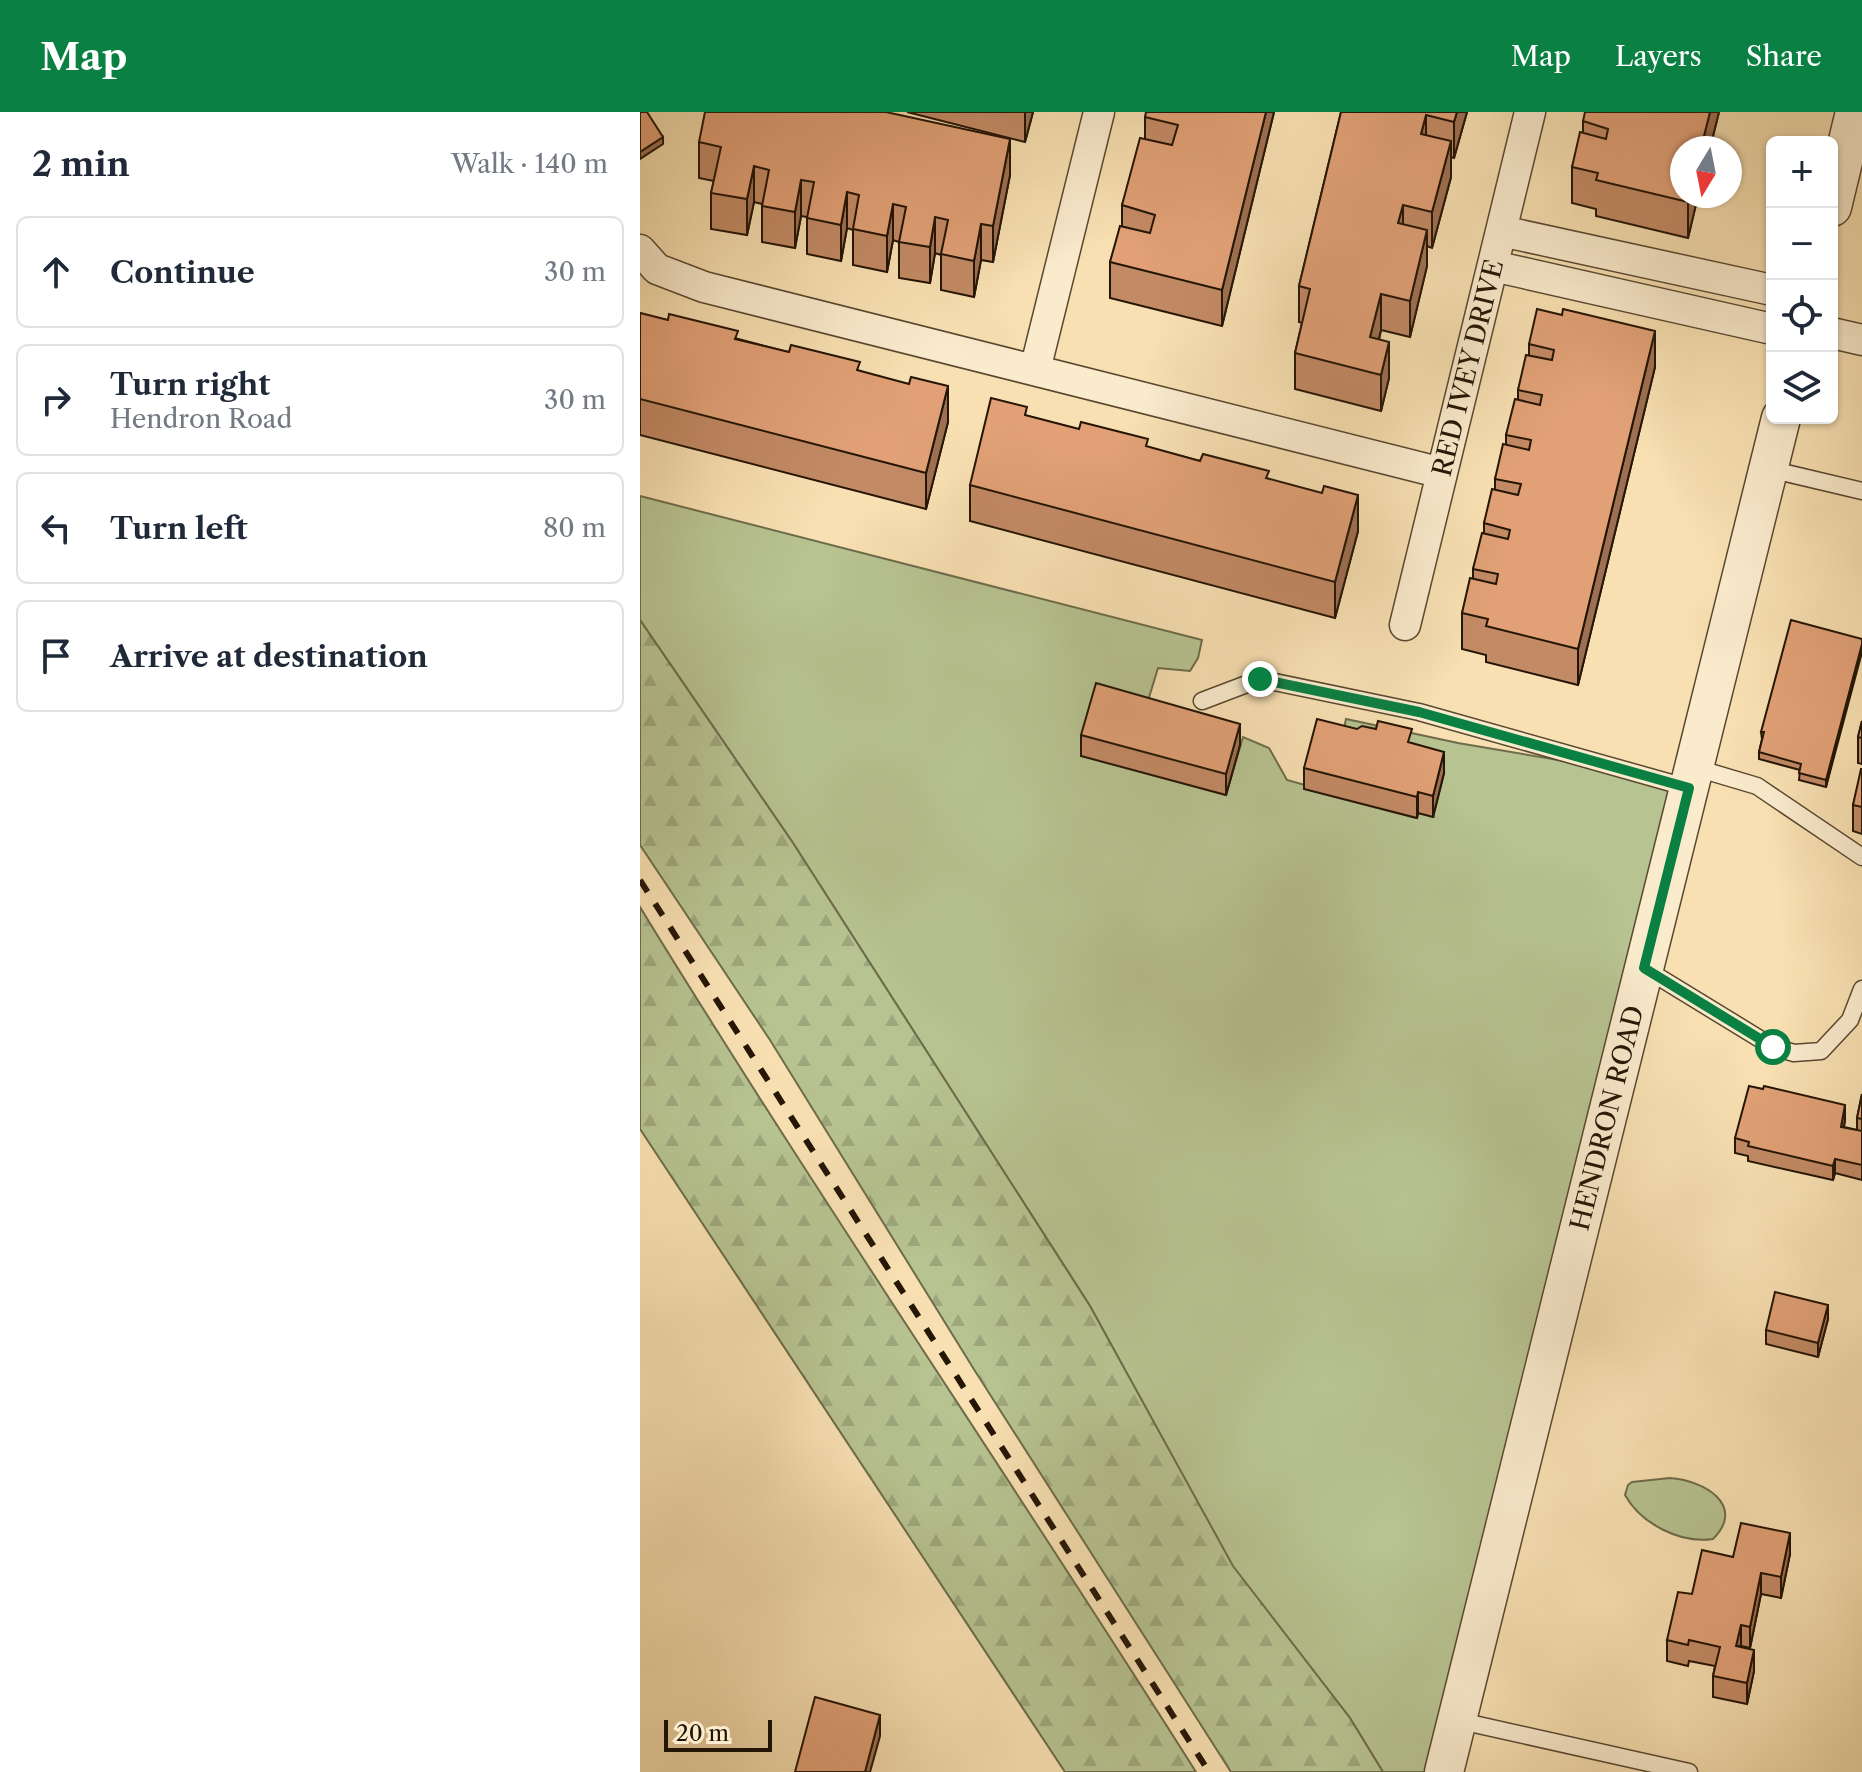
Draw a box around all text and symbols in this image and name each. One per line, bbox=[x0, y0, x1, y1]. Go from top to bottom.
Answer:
text: Map bbox=[40, 33, 128, 80]
text: Map bbox=[1511, 39, 1571, 73]
text: Layers bbox=[1615, 39, 1702, 73]
text: Share bbox=[1746, 39, 1822, 73]
north arrow bbox=[1670, 136, 1742, 208]
map controls bbox=[1766, 136, 1838, 424]
button: + bbox=[1766, 136, 1838, 208]
text: 2 min bbox=[32, 143, 130, 185]
text: Walk · 140 m bbox=[451, 148, 608, 180]
button: − bbox=[1766, 208, 1838, 280]
icon: ahead bbox=[34, 250, 78, 294]
text: Continue bbox=[110, 254, 255, 291]
text: 30 m bbox=[544, 256, 606, 288]
street label: RED IVEY DRIVE bbox=[1426, 256, 1510, 480]
button: locate bbox=[1766, 280, 1838, 352]
button: layers bbox=[1766, 352, 1838, 424]
text: Turn right bbox=[110, 366, 270, 403]
icon: right bbox=[34, 378, 78, 422]
text: 30 m bbox=[544, 384, 606, 416]
text: Hendron Road bbox=[110, 403, 292, 435]
icon: left bbox=[34, 506, 78, 550]
text: Turn left bbox=[110, 510, 247, 547]
text: 80 m bbox=[543, 512, 606, 544]
icon: arrive bbox=[34, 634, 78, 678]
text: Arrive at destination bbox=[110, 638, 428, 675]
route end bbox=[1242, 661, 1278, 697]
street label: HENDRON ROAD bbox=[1564, 1002, 1650, 1234]
route start bbox=[1755, 1029, 1791, 1065]
scale bar bbox=[664, 1716, 772, 1752]
text: 20 m bbox=[676, 1720, 729, 1747]

